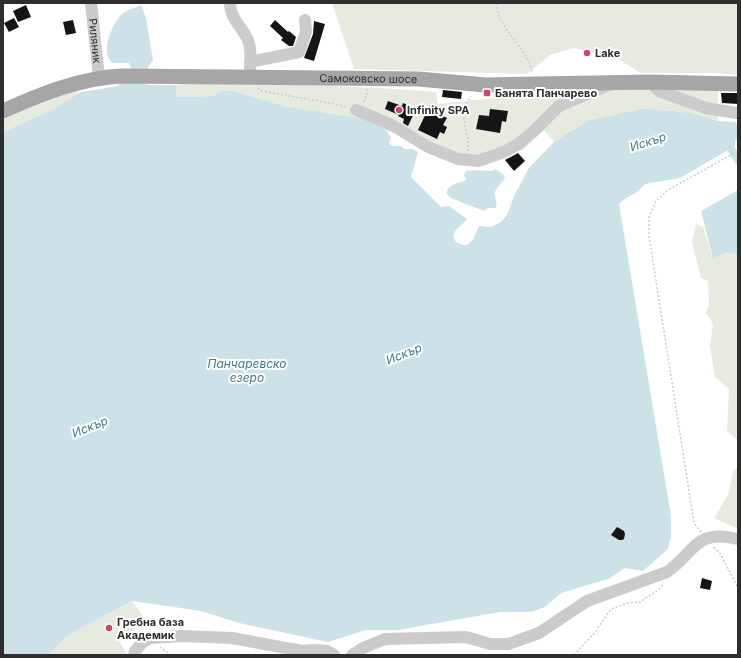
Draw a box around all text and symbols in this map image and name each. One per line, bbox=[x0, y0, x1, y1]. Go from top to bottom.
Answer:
street label: Риляник bbox=[86, 18, 104, 64]
place label: Lake bbox=[595, 46, 621, 60]
marker: Lake bbox=[582, 48, 592, 58]
street label: Самоковско шосе bbox=[319, 71, 417, 86]
place label: Банята Панчарево bbox=[495, 86, 597, 100]
marker: Банята Панчарево bbox=[482, 88, 492, 98]
place label: Infinity SPA bbox=[407, 103, 469, 117]
marker: Infinity SPA bbox=[394, 105, 404, 115]
water label: Искър bbox=[628, 129, 668, 154]
water label: Искър bbox=[384, 340, 424, 368]
water label: Панчаревско езеро bbox=[207, 356, 287, 385]
water label: Искър bbox=[70, 413, 110, 441]
place label: Гребна база Академик bbox=[117, 615, 184, 642]
marker: Гребна база Академик bbox=[104, 623, 114, 633]

